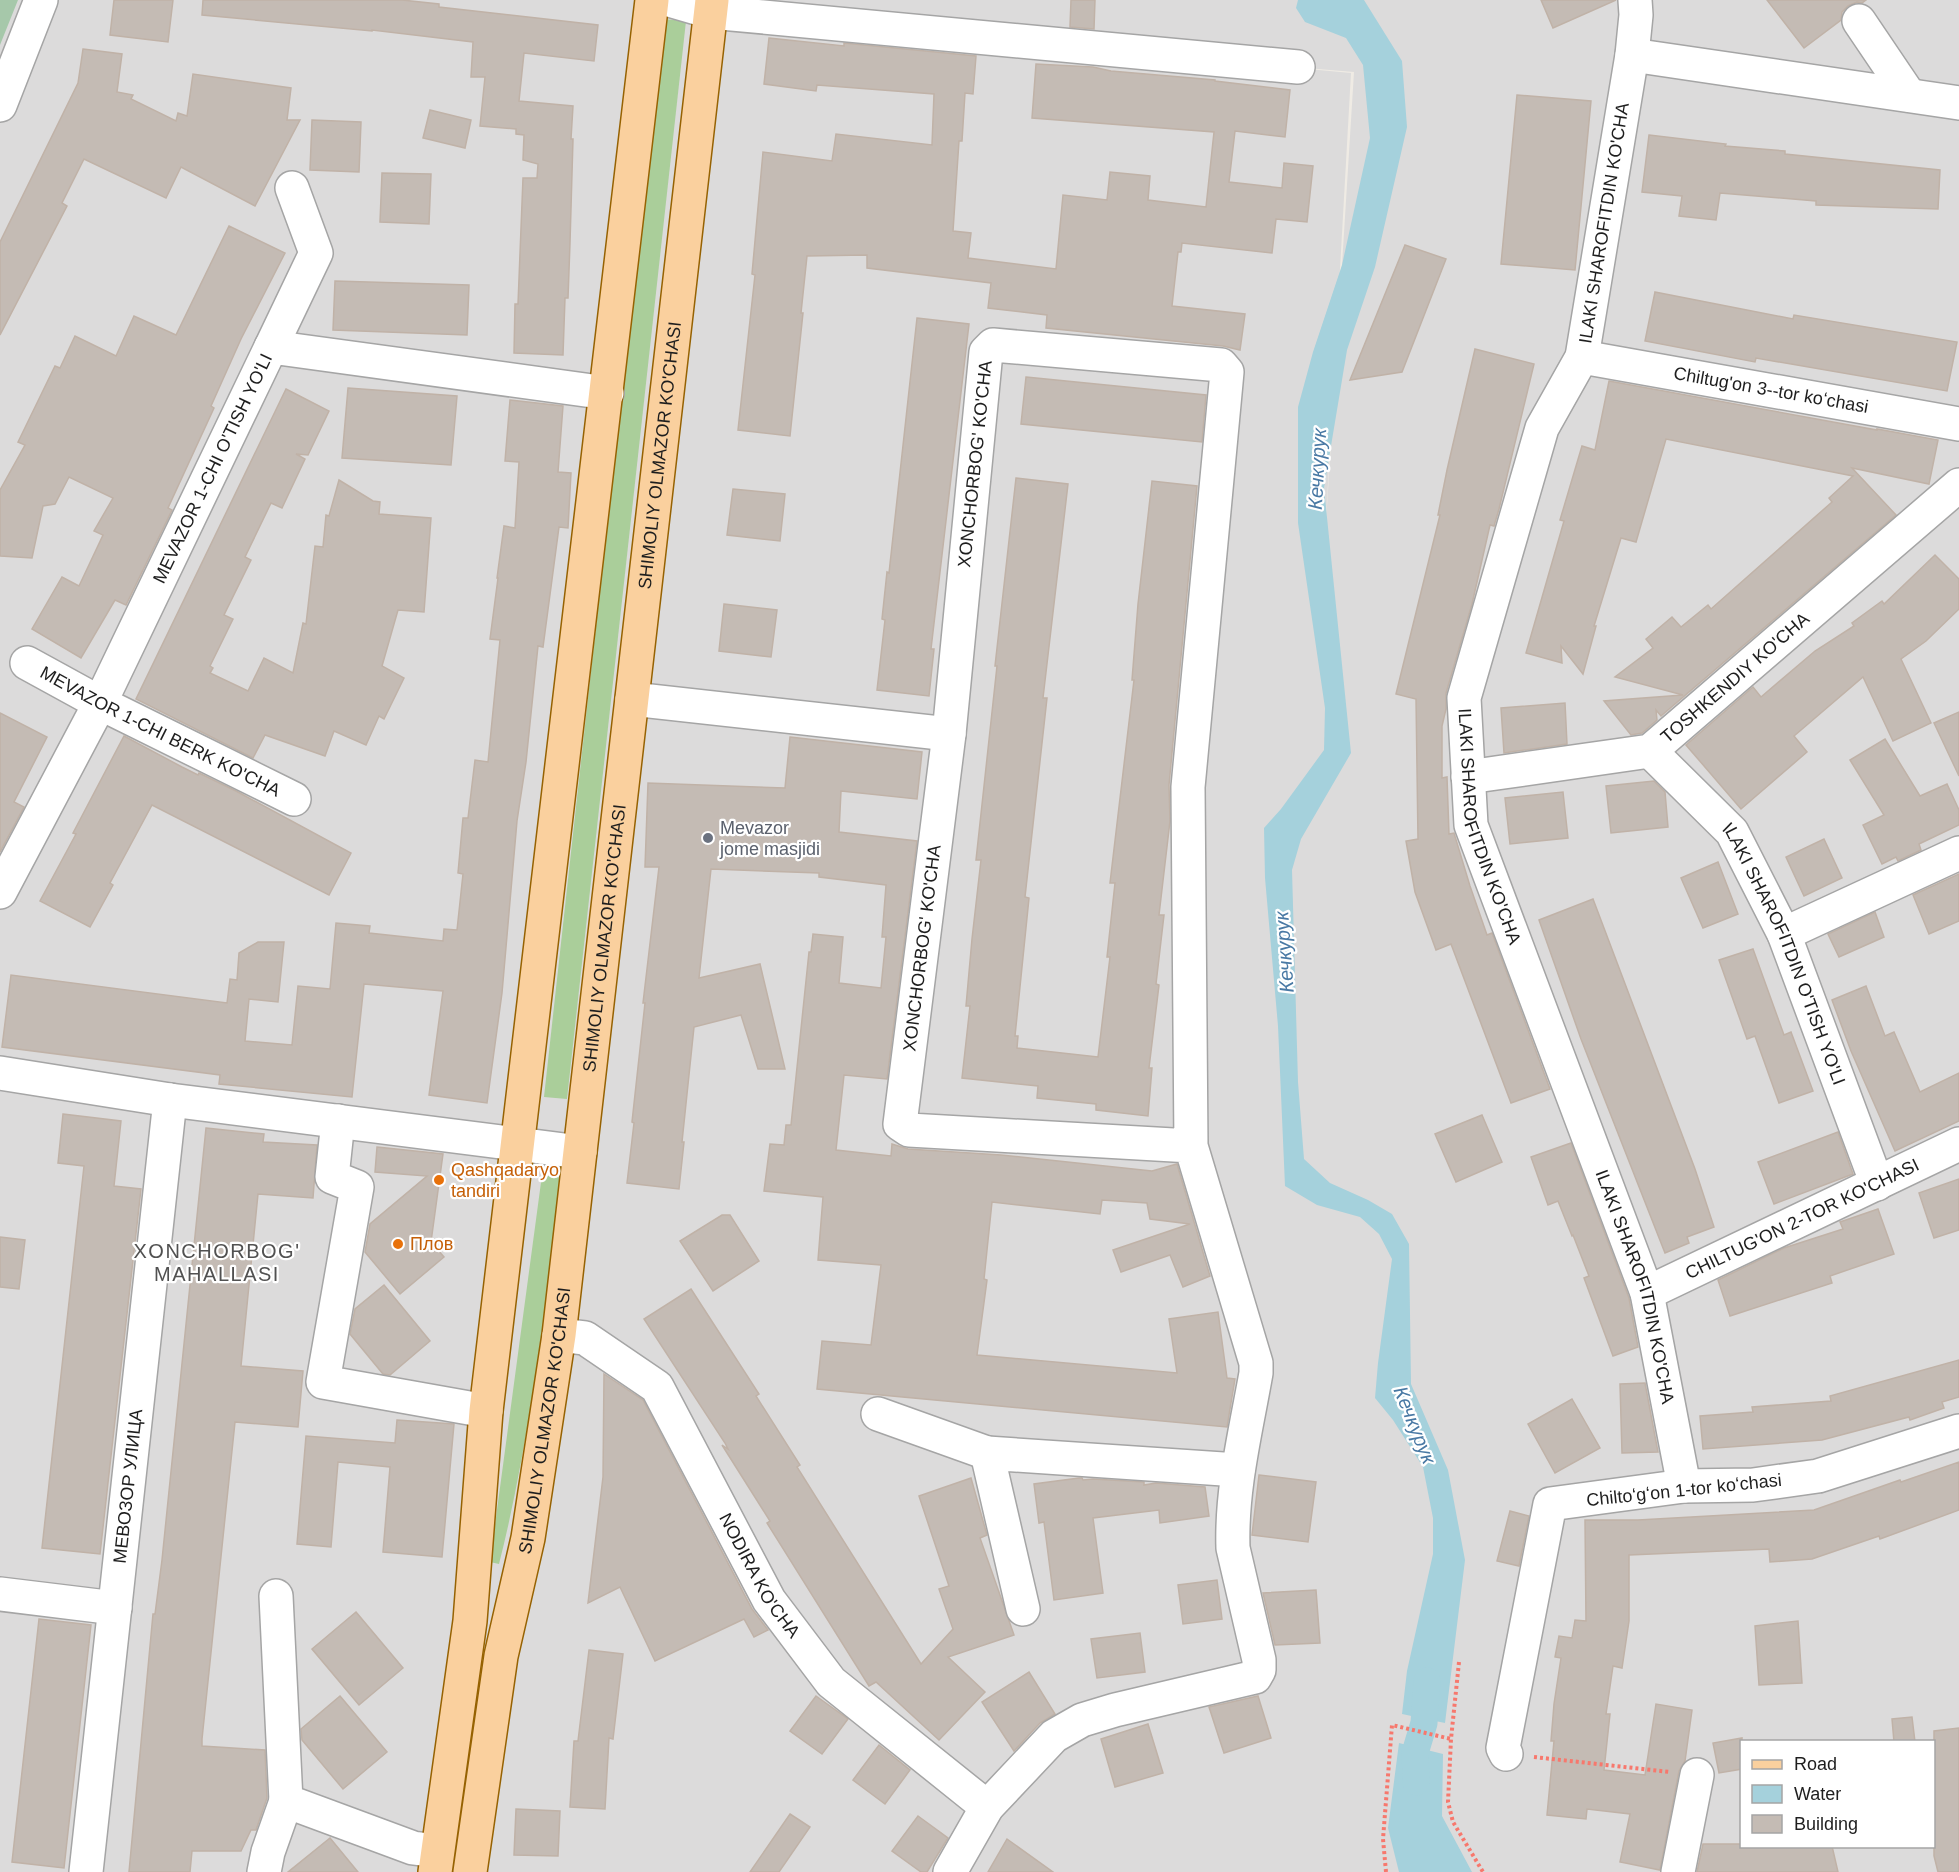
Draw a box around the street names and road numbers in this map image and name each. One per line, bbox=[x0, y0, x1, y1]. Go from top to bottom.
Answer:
street label: ILAKI SHAROFITDIN KO'CHA bbox=[1575, 101, 1633, 345]
street label: SHIMOLIY OLMAZOR KO'CHASI bbox=[635, 320, 685, 590]
street label: MEVAZOR 1-CHI O'TISH YO'LI bbox=[149, 350, 276, 587]
street label: XONCHORBOG' KO'CHA bbox=[954, 360, 996, 568]
street label: Chiltug'on 3--tor koʻchasi bbox=[1672, 363, 1870, 417]
street label: TOSHKENDIY KO'CHA bbox=[1657, 609, 1813, 747]
street label: MEVAZOR 1-CHI BERK KO'CHA bbox=[37, 662, 284, 801]
street label: ILAKI SHAROFITDIN KO'CHA bbox=[1455, 708, 1525, 947]
street label: SHIMOLIY OLMAZOR KO'CHASI bbox=[579, 803, 630, 1073]
street label: ILAKI SHAROFITDIN O'TISH YO'LI bbox=[1718, 818, 1849, 1088]
street label: XONCHORBOG' KO'CHA bbox=[899, 844, 945, 1052]
street label: CHILTUG'ON 2-TOR KO'CHASI bbox=[1682, 1155, 1922, 1283]
street label: ILAKI SHAROFITDIN KO'CHA bbox=[1592, 1167, 1678, 1406]
street label: SHIMOLIY OLMAZOR KO'CHASI bbox=[515, 1286, 574, 1556]
street label: МЕВОЗОР УЛИЦА bbox=[110, 1408, 146, 1564]
street label: Chiltoʻgʻon 1-tor koʻchasi bbox=[1585, 1470, 1783, 1510]
street label: NODIRA KO'CHA bbox=[715, 1510, 804, 1642]

